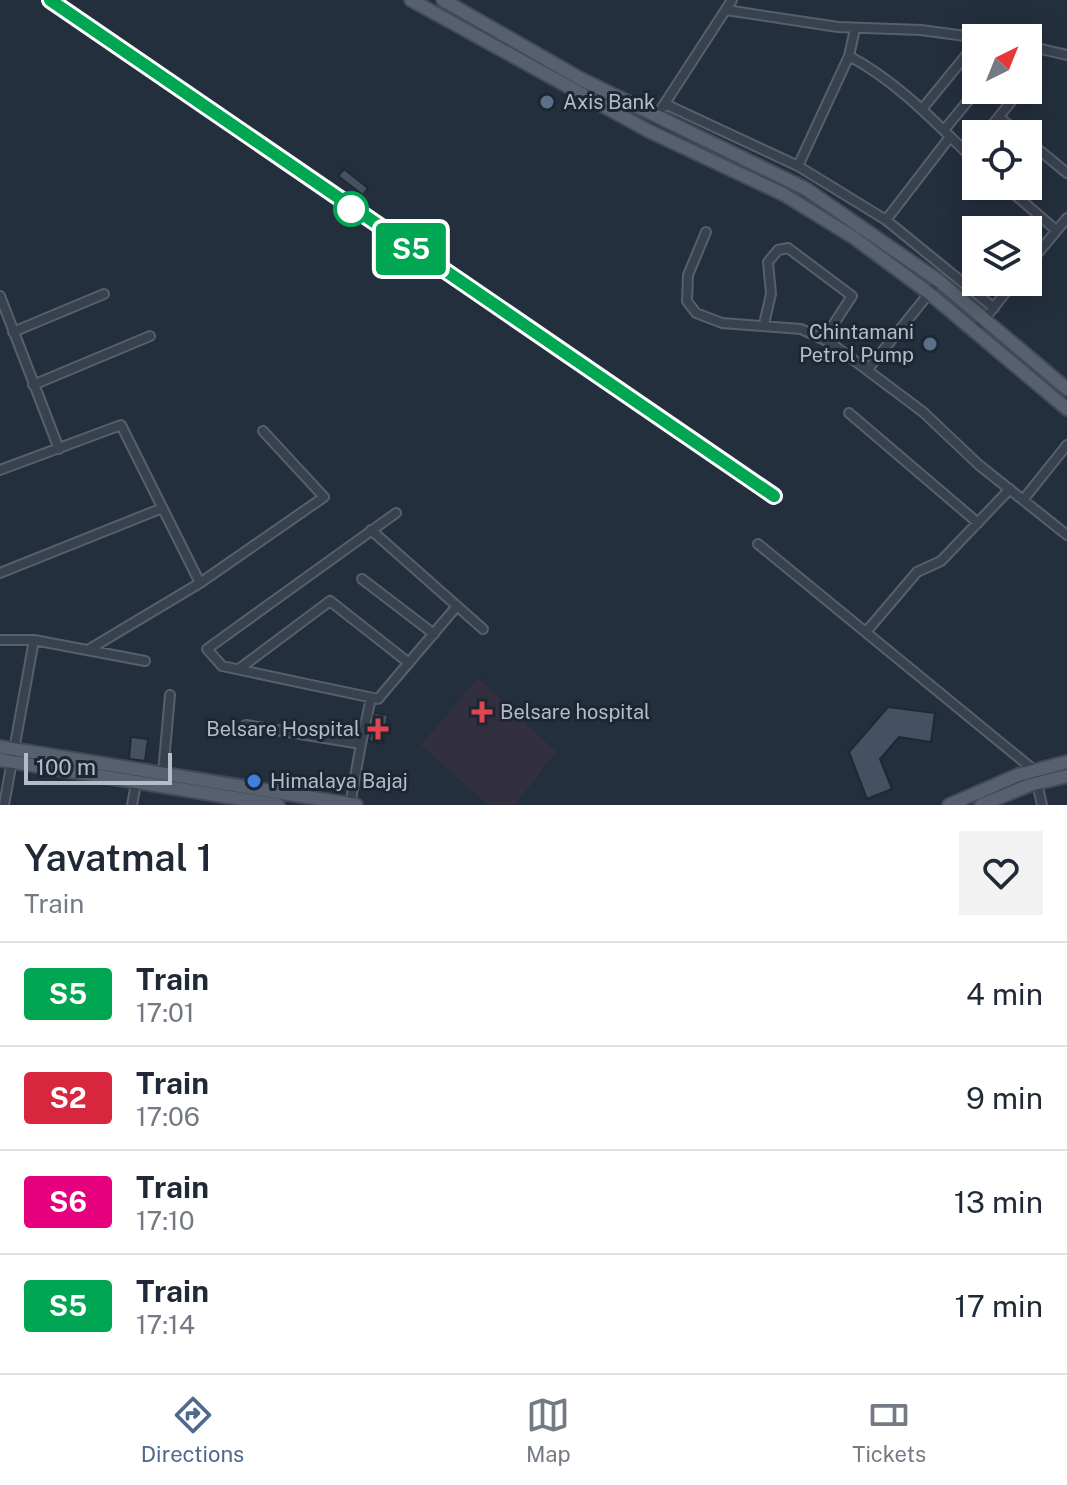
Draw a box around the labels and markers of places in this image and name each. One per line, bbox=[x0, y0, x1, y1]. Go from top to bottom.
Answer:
place label: Axis Bank bbox=[563, 90, 655, 114]
marker: Axis Bank bbox=[538, 93, 556, 111]
unlabelled marker bbox=[334, 192, 368, 226]
place label: Chintamani Petrol Pump bbox=[799, 320, 914, 367]
marker: Chintamani Petrol Pump bbox=[921, 335, 939, 353]
place label: Belsare hospital bbox=[500, 700, 650, 724]
marker: Belsare hospital bbox=[471, 701, 493, 723]
place label: Belsare Hospital bbox=[206, 717, 360, 741]
marker: Belsare Hospital bbox=[367, 718, 389, 740]
place label: Himalaya Bajaj bbox=[270, 769, 408, 793]
marker: Himalaya Bajaj bbox=[245, 772, 263, 790]

